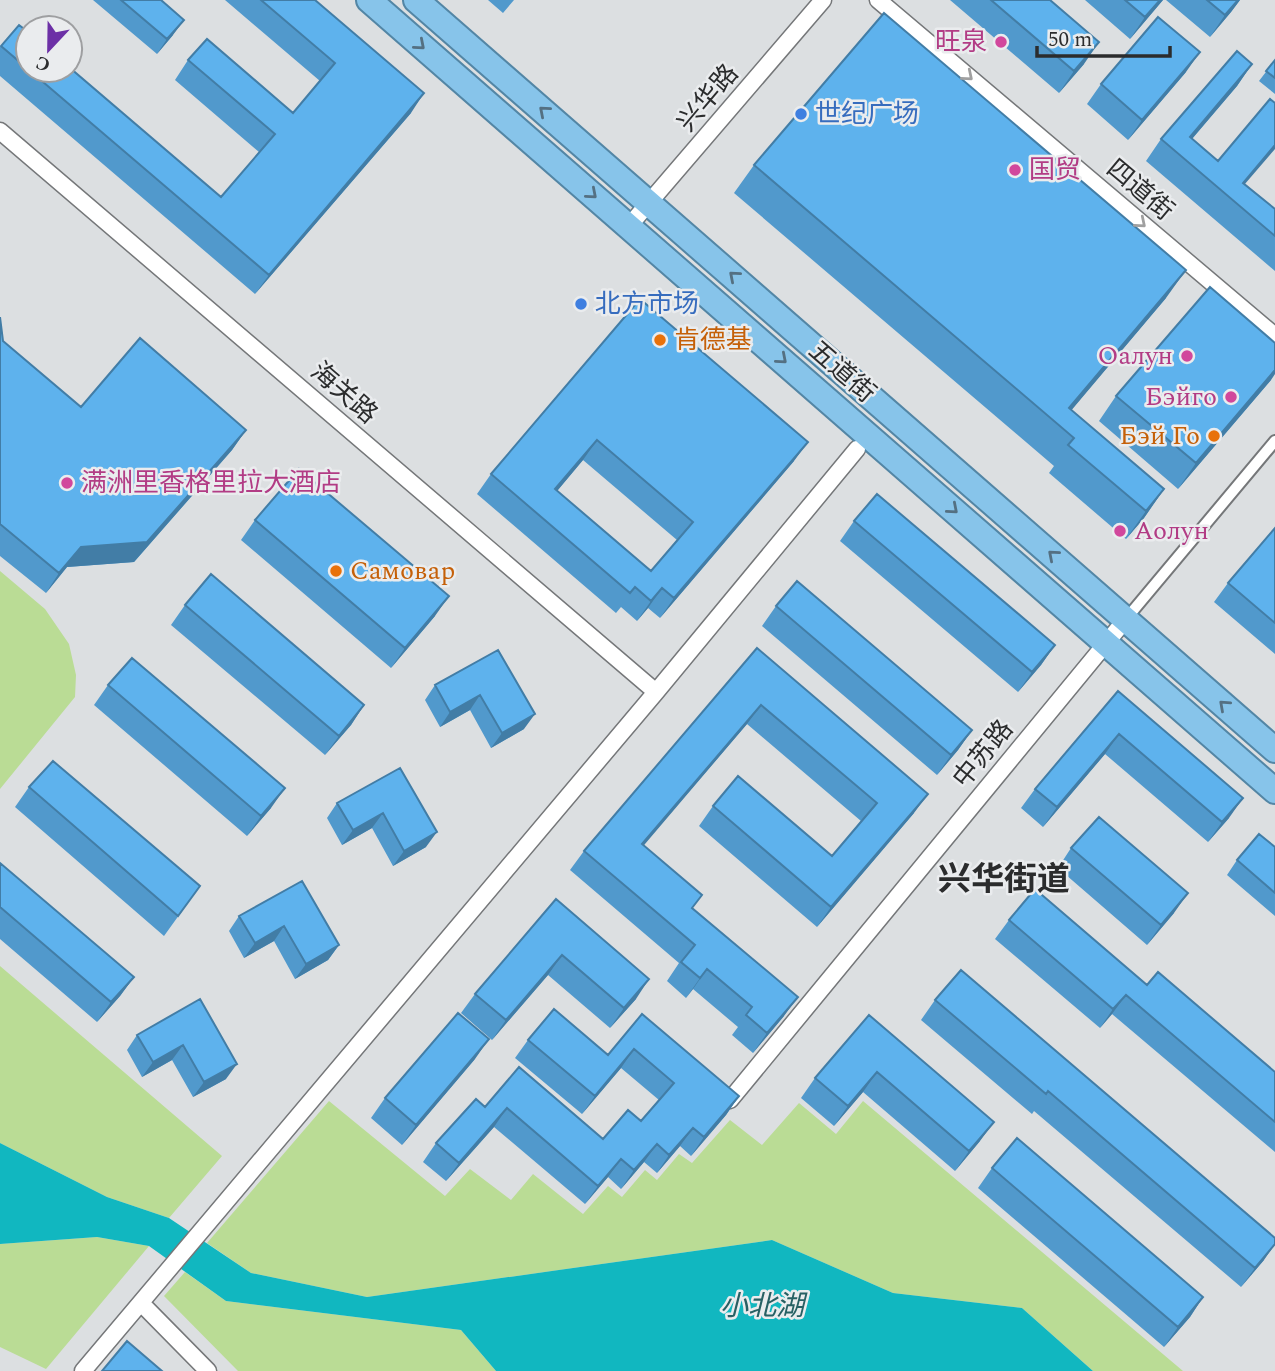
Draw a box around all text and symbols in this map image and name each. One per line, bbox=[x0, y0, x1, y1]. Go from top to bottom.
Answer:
north arrow bbox=[14, 14, 84, 84]
scale bar bbox=[1037, 14, 1170, 58]
place label: 旺泉 bbox=[935, 22, 987, 62]
text: 50 m bbox=[1048, 24, 1092, 56]
marker: 旺泉 bbox=[993, 34, 1009, 50]
one-way arrow bbox=[412, 37, 425, 49]
text: С bbox=[31, 47, 55, 79]
street label: 兴华路 bbox=[668, 55, 748, 141]
one-way arrow bbox=[959, 68, 972, 80]
place label: 世纪广场 bbox=[815, 94, 919, 134]
marker: 世纪广场 bbox=[793, 106, 809, 122]
one-way arrow bbox=[539, 107, 552, 119]
place label: 国贸 bbox=[1029, 150, 1081, 190]
street label: 四道街 bbox=[1097, 150, 1183, 230]
marker: 国贸 bbox=[1007, 162, 1023, 178]
one-way arrow bbox=[584, 186, 597, 198]
one-way arrow bbox=[1133, 215, 1146, 227]
one-way arrow bbox=[729, 272, 742, 284]
place label: 北方市场 bbox=[595, 284, 699, 324]
marker: 北方市场 bbox=[573, 296, 589, 312]
place label: 肯德基 bbox=[674, 320, 752, 360]
street label: 五道街 bbox=[799, 331, 885, 413]
marker: 肯德基 bbox=[652, 332, 668, 348]
place label: Оалун bbox=[1097, 336, 1173, 376]
marker: Оалун bbox=[1179, 348, 1195, 364]
one-way arrow bbox=[774, 351, 787, 363]
street label: 海关路 bbox=[301, 352, 387, 434]
place label: Бэйго bbox=[1145, 377, 1217, 417]
marker: Бэйго bbox=[1223, 389, 1239, 405]
place label: Бэй Го bbox=[1119, 416, 1200, 456]
marker: Бэй Го bbox=[1206, 428, 1222, 444]
place label: 满洲里香格里拉大酒店 bbox=[81, 463, 341, 503]
marker: 满洲里香格里拉大酒店 bbox=[59, 475, 75, 491]
one-way arrow bbox=[945, 501, 958, 513]
place label: Аолун bbox=[1134, 511, 1209, 551]
marker: Аолун bbox=[1112, 523, 1128, 539]
place label: Самовар bbox=[350, 551, 455, 591]
one-way arrow bbox=[1048, 551, 1061, 563]
marker: Самовар bbox=[328, 563, 344, 579]
one-way arrow bbox=[1219, 701, 1232, 713]
street label: 中苏路 bbox=[943, 711, 1023, 797]
district label: 兴华街道 bbox=[938, 855, 1070, 905]
water label: 小北湖 bbox=[720, 1285, 808, 1328]

